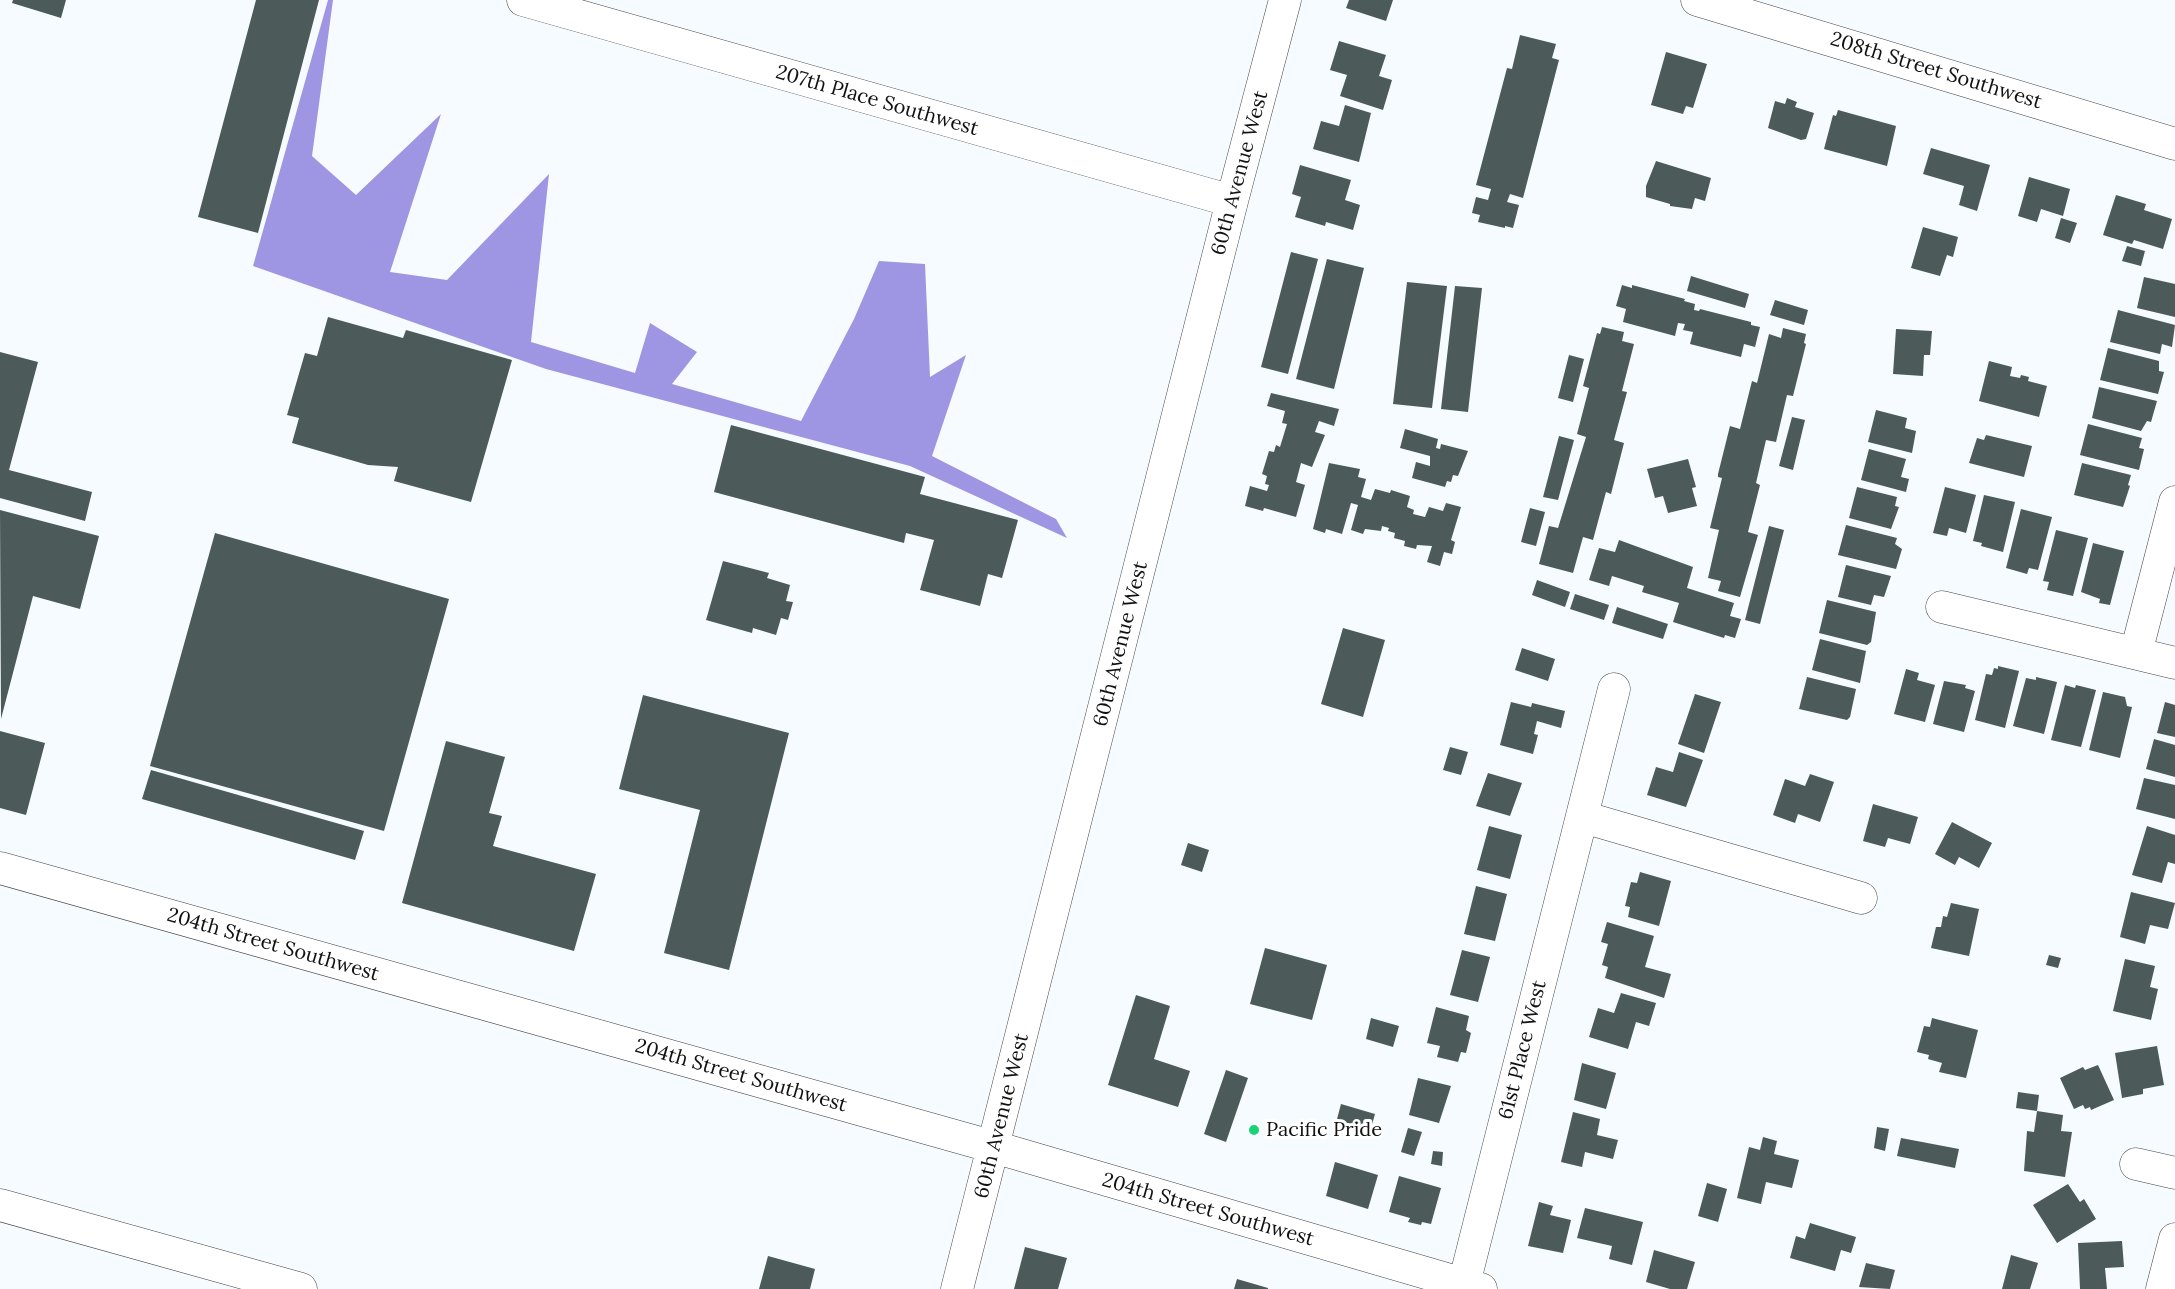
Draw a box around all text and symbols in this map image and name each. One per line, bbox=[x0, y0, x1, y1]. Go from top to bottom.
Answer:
street label: 208th Street Southwest bbox=[1828, 27, 2044, 115]
street label: 207th Place Southwest bbox=[773, 61, 981, 141]
street label: 60th Avenue West bbox=[1207, 88, 1273, 258]
street label: 60th Avenue West bbox=[1089, 559, 1153, 729]
street label: 204th Street Southwest bbox=[164, 903, 382, 987]
street label: 61st Place West bbox=[1494, 978, 1552, 1122]
street label: 60th Avenue West bbox=[970, 1031, 1034, 1201]
street label: 204th Street Southwest bbox=[632, 1034, 850, 1118]
place label: Pacific Pride bbox=[1266, 1118, 1382, 1142]
marker: Pacific Pride bbox=[1247, 1123, 1261, 1137]
street label: 204th Street Southwest bbox=[1099, 1168, 1317, 1252]

